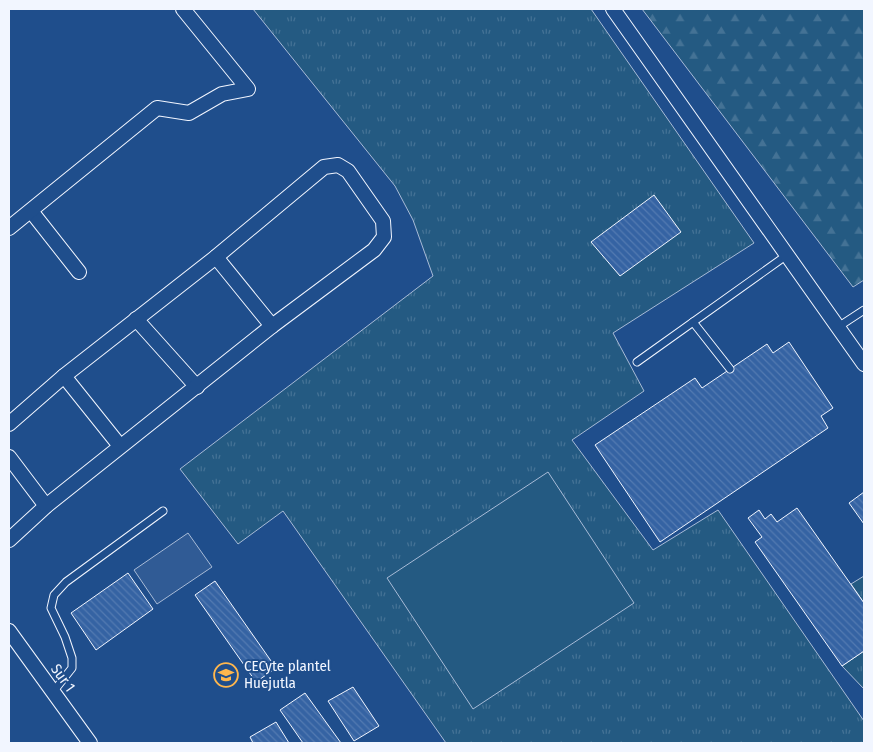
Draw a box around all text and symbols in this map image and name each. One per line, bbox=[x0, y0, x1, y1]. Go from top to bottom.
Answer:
place label: CECyte plantel Huejutla bbox=[244, 657, 331, 692]
street label: Sur 1 bbox=[47, 661, 79, 695]
school or university icon: CECyte plantel Huejutla bbox=[213, 662, 239, 688]

